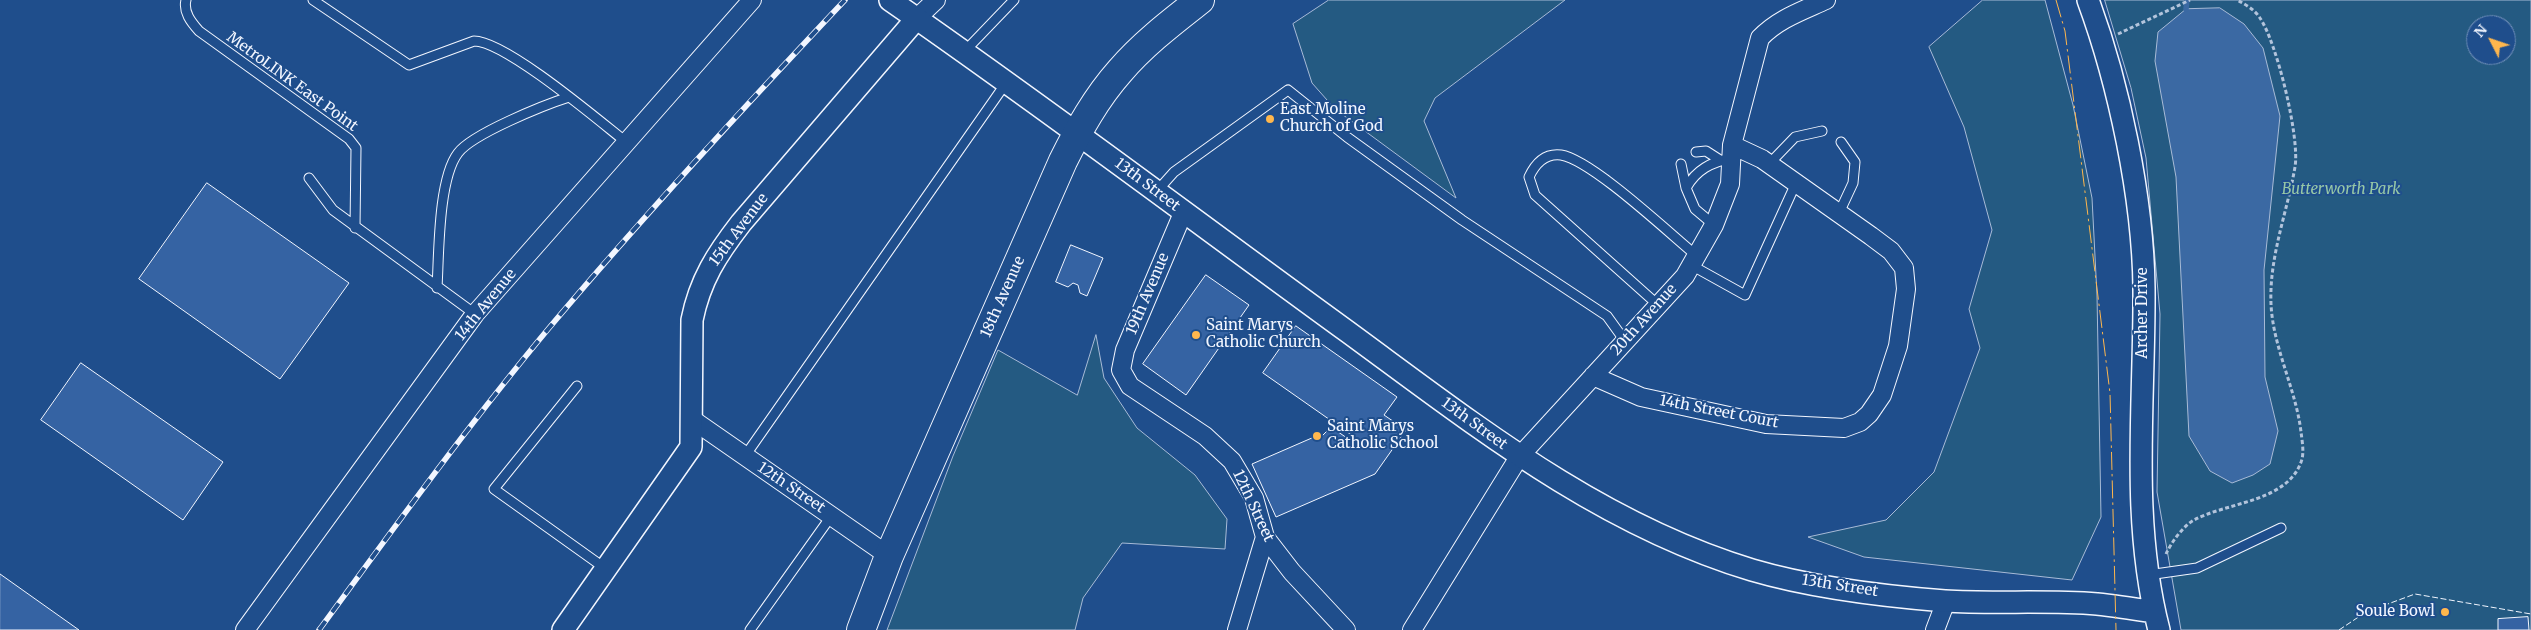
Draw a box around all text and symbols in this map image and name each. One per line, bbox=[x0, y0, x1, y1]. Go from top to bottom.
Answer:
north arrow bbox=[2466, 15, 2516, 65]
text: N bbox=[2470, 21, 2491, 41]
street label: MetroLINK East Point bbox=[223, 28, 361, 136]
place label: East Moline Church of God bbox=[1280, 101, 1383, 136]
marker: East Moline Church of God bbox=[1264, 113, 1276, 125]
street label: 13th Street bbox=[1111, 155, 1183, 215]
park label: Butterworth Park bbox=[2282, 181, 2400, 199]
street label: 15th Avenue bbox=[706, 190, 772, 270]
street label: 19th Avenue bbox=[1123, 250, 1173, 338]
street label: 18th Avenue bbox=[977, 254, 1029, 340]
street label: 14th Avenue bbox=[452, 266, 520, 344]
street label: Archer Drive bbox=[2134, 267, 2152, 359]
street label: 20th Avenue bbox=[1607, 280, 1681, 360]
place label: Saint Marys Catholic Church bbox=[1206, 317, 1321, 352]
marker: Saint Marys Catholic Church bbox=[1190, 329, 1202, 341]
street label: 14th Street Court bbox=[1658, 392, 1780, 432]
street label: 13th Street bbox=[1438, 394, 1510, 454]
place label: Saint Marys Catholic School bbox=[1327, 418, 1438, 453]
marker: Saint Marys Catholic School bbox=[1311, 430, 1323, 442]
street label: 12th Street bbox=[754, 459, 828, 517]
street label: 12th Street bbox=[1228, 467, 1278, 545]
street label: 13th Street bbox=[1801, 571, 1879, 601]
place label: Soule Bowl bbox=[2355, 603, 2435, 621]
marker: Soule Bowl bbox=[2439, 606, 2451, 618]

